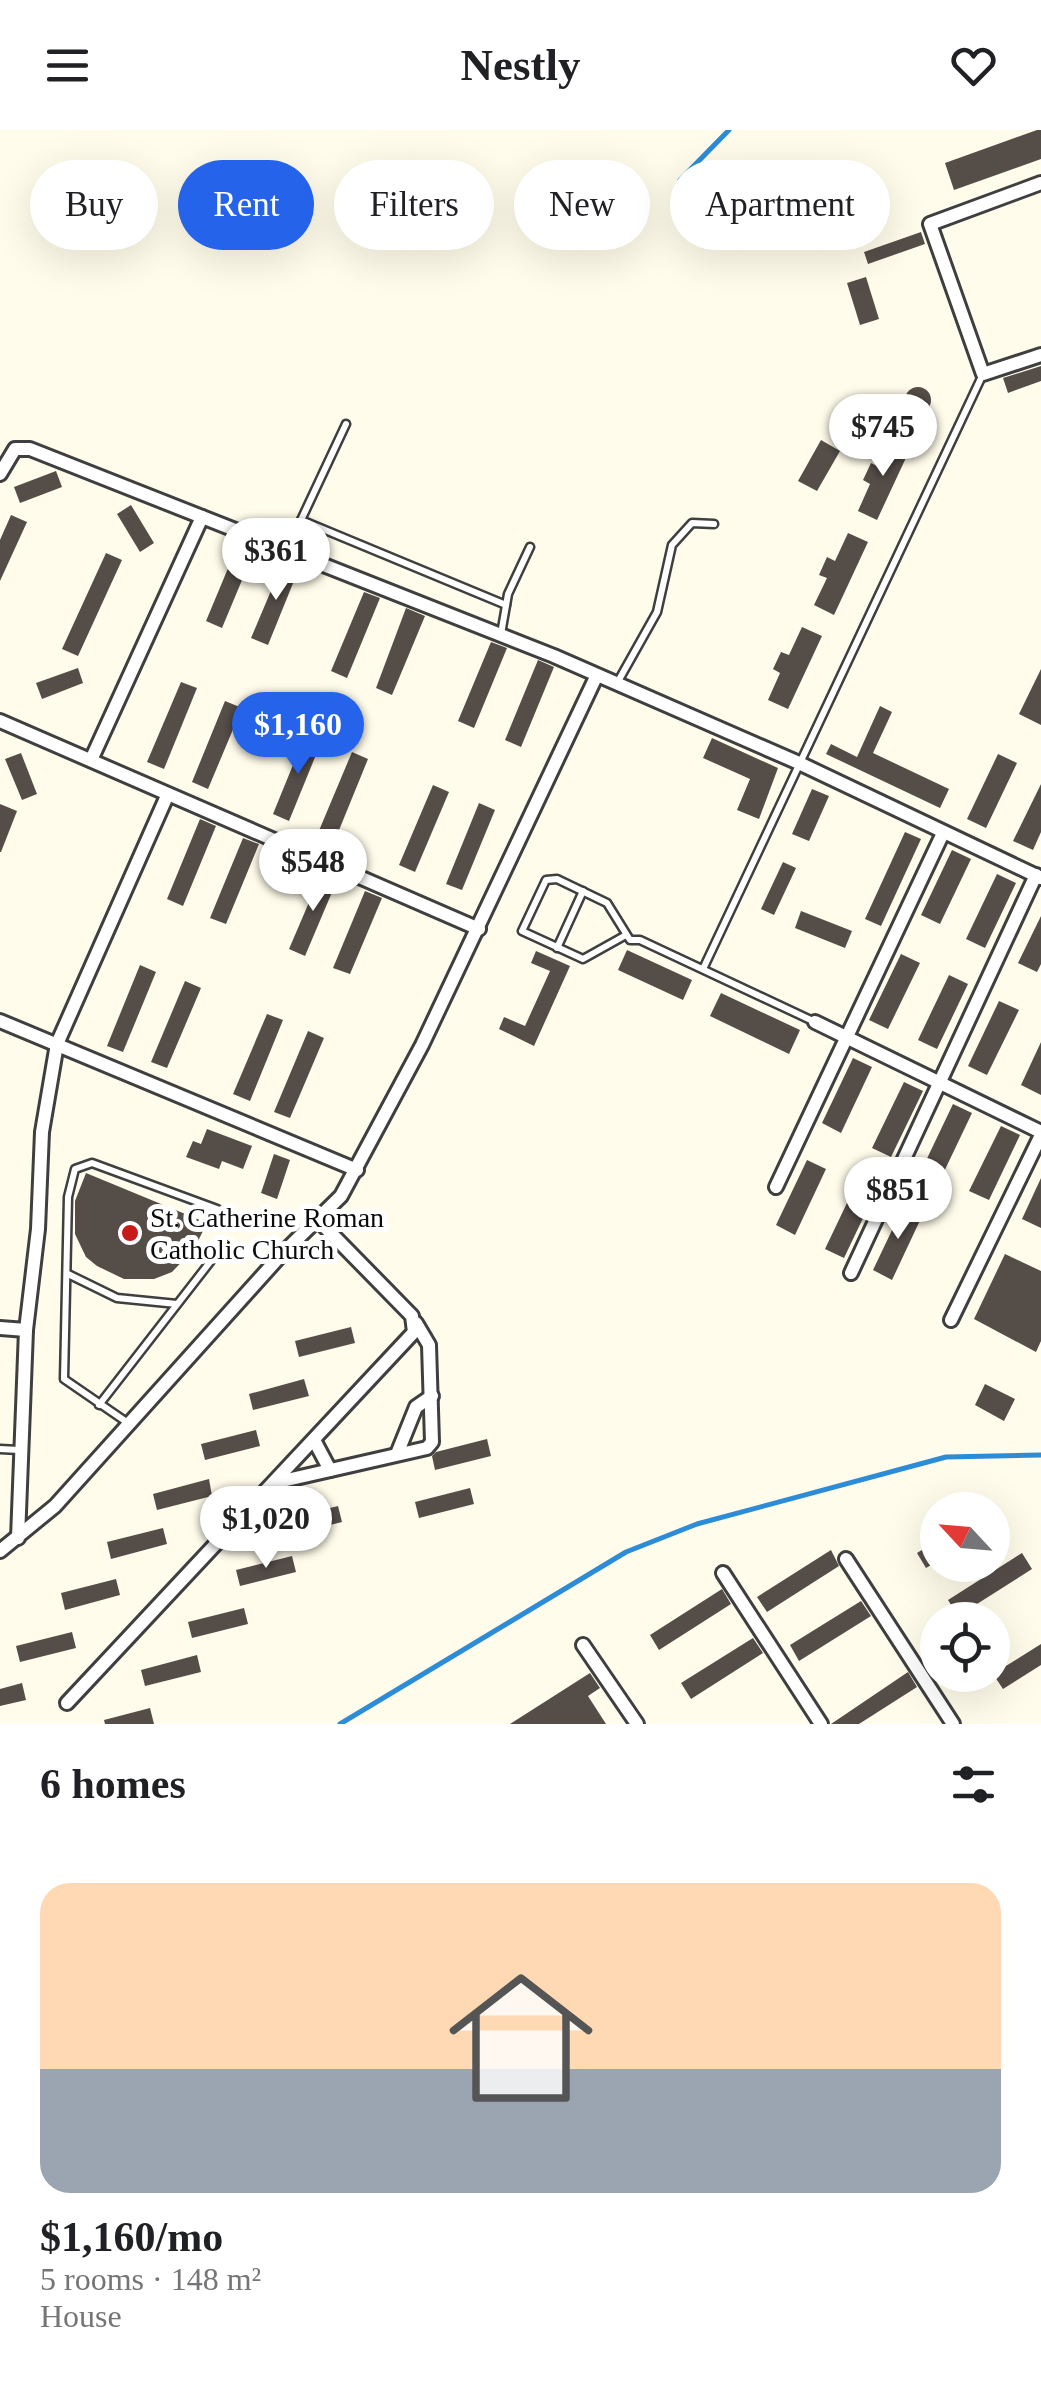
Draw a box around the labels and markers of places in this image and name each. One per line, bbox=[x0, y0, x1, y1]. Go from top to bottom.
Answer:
pin: $745 bbox=[824, 394, 942, 479]
pin: $361 bbox=[217, 518, 335, 603]
pin: $1,160 bbox=[217, 692, 379, 777]
pin: $548 bbox=[254, 829, 372, 914]
pin: $851 bbox=[839, 1157, 957, 1242]
place label: St. Catherine Roman Catholic Church bbox=[150, 1202, 384, 1265]
marker: St. Catherine Roman Catholic Church bbox=[119, 1222, 141, 1244]
pin: $1,020 bbox=[185, 1486, 347, 1571]

